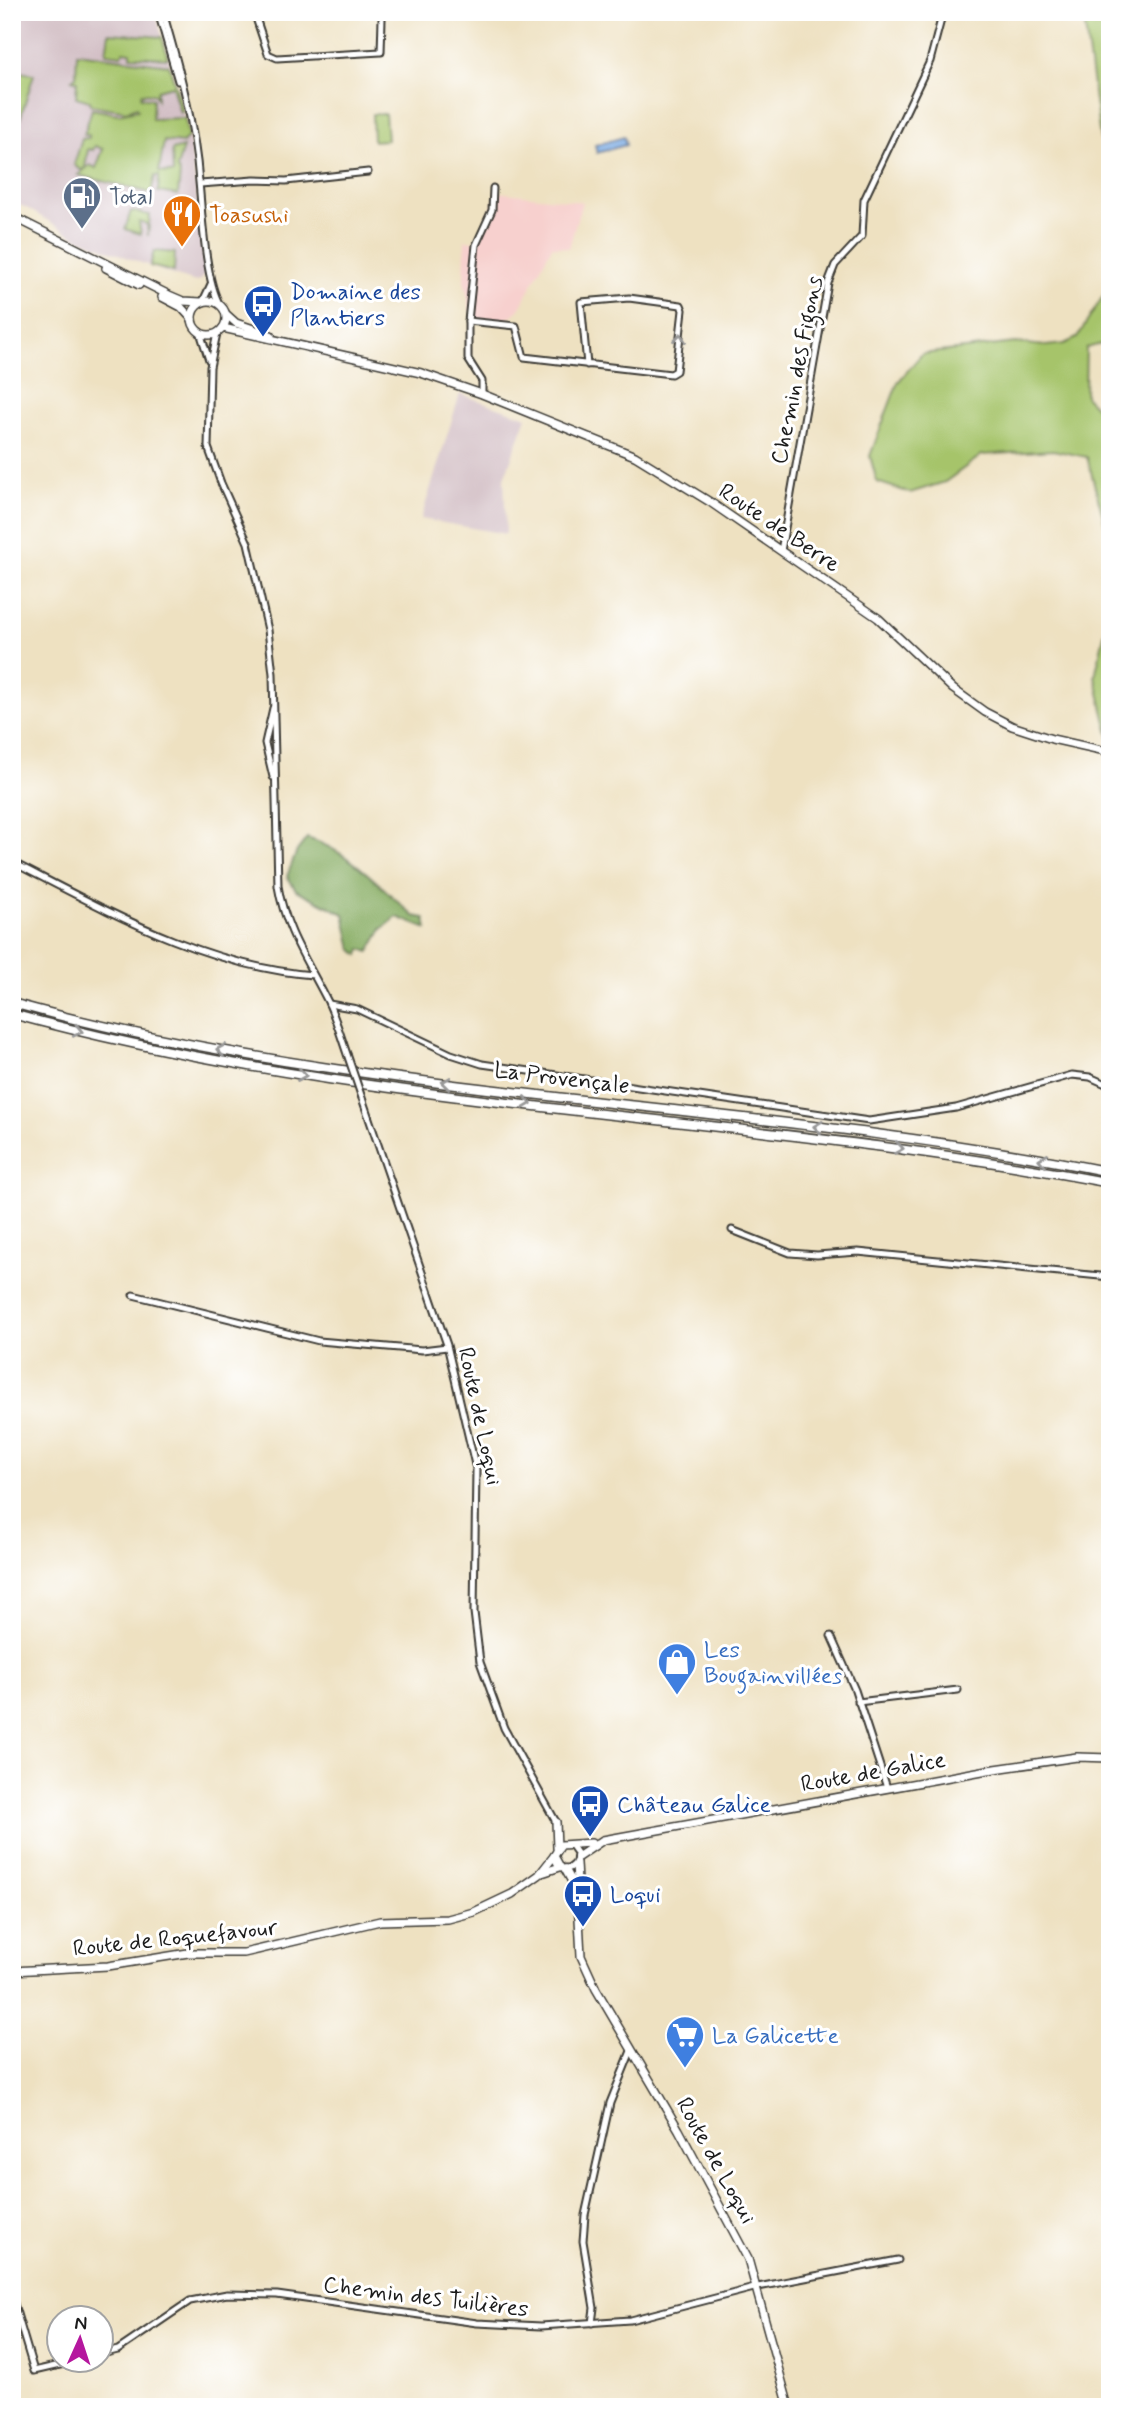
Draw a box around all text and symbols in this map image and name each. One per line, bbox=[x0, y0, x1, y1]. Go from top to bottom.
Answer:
fuel station icon: Total bbox=[61, 175, 103, 230]
place label: Total bbox=[109, 183, 152, 213]
restaurant icon: Toasushi bbox=[161, 193, 203, 248]
place label: Toasushi bbox=[209, 201, 288, 231]
street label: Chemin des Figons bbox=[765, 274, 833, 467]
place label: Domaine des Plantiers bbox=[290, 278, 421, 334]
bus stop icon: Domaine des Plantiers bbox=[242, 283, 284, 338]
one-way arrow bbox=[672, 332, 687, 343]
street label: Route de Berre bbox=[712, 477, 846, 580]
one-way arrow bbox=[72, 1023, 84, 1038]
one-way arrow bbox=[215, 1043, 226, 1058]
street label: La Provençale bbox=[492, 1056, 631, 1102]
one-way arrow bbox=[296, 1067, 308, 1082]
one-way arrow bbox=[440, 1075, 451, 1090]
one-way arrow bbox=[521, 1096, 533, 1111]
one-way arrow bbox=[812, 1119, 823, 1134]
one-way arrow bbox=[893, 1141, 905, 1156]
one-way arrow bbox=[1037, 1153, 1049, 1168]
street label: Route de Loqui bbox=[450, 1345, 508, 1488]
place label: Les Bougainvillées bbox=[704, 1636, 842, 1694]
shop icon: Les Bougainvillées bbox=[656, 1641, 698, 1696]
street label: Route de Galice bbox=[799, 1745, 948, 1800]
bus stop icon: Château Galice bbox=[569, 1783, 611, 1838]
place label: Château Galice bbox=[617, 1791, 771, 1821]
bus stop icon: Loqui bbox=[562, 1873, 604, 1928]
place label: Loqui bbox=[610, 1881, 660, 1911]
street label: Route de Roquefavour bbox=[72, 1913, 279, 1965]
supermarket icon: La Galicette bbox=[664, 2014, 706, 2069]
place label: La Galicette bbox=[712, 2022, 839, 2052]
street label: Route de Loqui bbox=[668, 2092, 762, 2230]
street label: Chemin des Tuilières bbox=[321, 2271, 530, 2325]
north arrow bbox=[46, 2304, 116, 2374]
text: N bbox=[74, 2311, 88, 2336]

